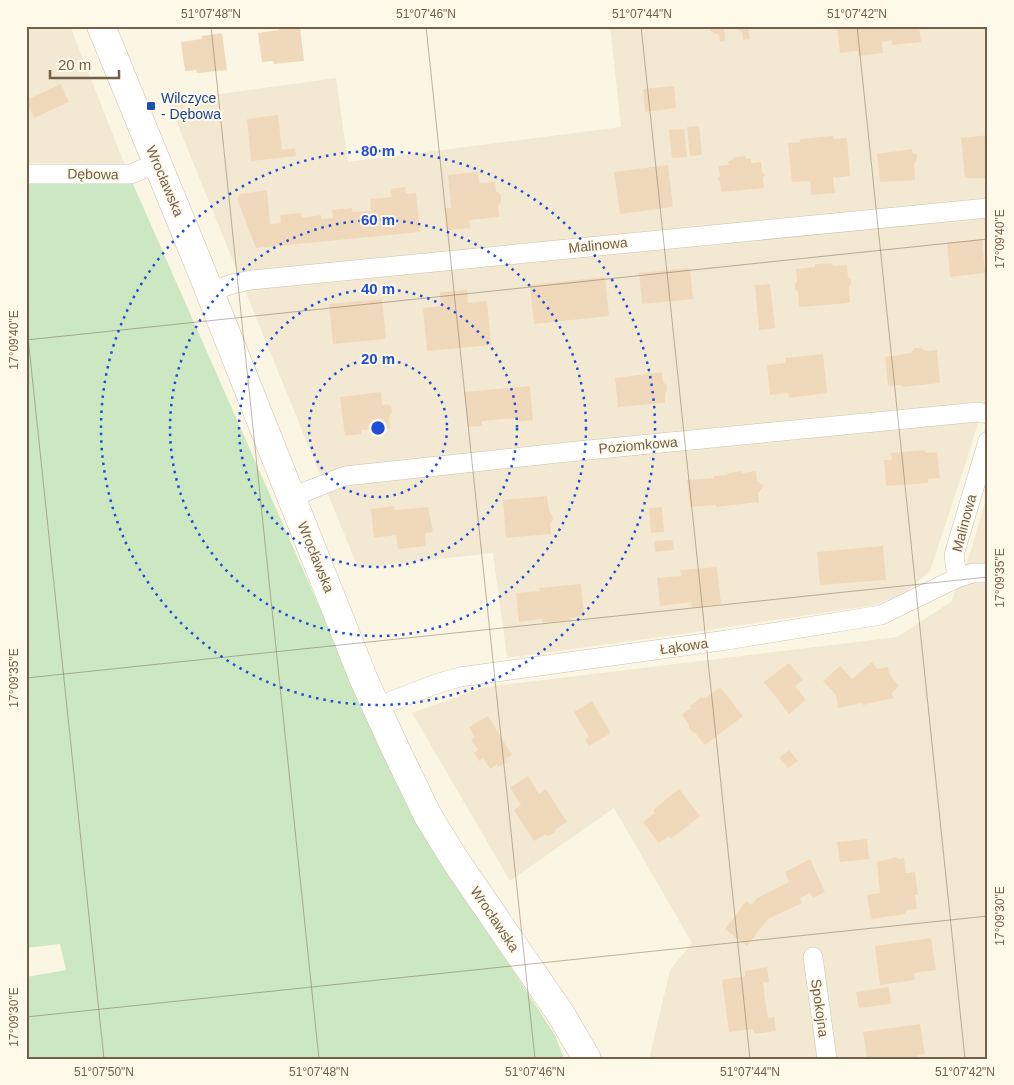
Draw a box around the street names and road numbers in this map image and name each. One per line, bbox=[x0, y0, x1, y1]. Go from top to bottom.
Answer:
street label: Wrocławska bbox=[143, 143, 187, 219]
street label: Dębowa bbox=[67, 166, 119, 182]
street label: Malinowa bbox=[568, 234, 628, 256]
street label: Poziomkowa bbox=[598, 434, 678, 456]
street label: Malinowa bbox=[949, 492, 979, 554]
street label: Wrocławska bbox=[294, 519, 338, 595]
street label: Łąkowa bbox=[659, 635, 709, 657]
street label: Wrocławska bbox=[467, 883, 523, 955]
street label: Spokojna bbox=[808, 978, 832, 1038]

